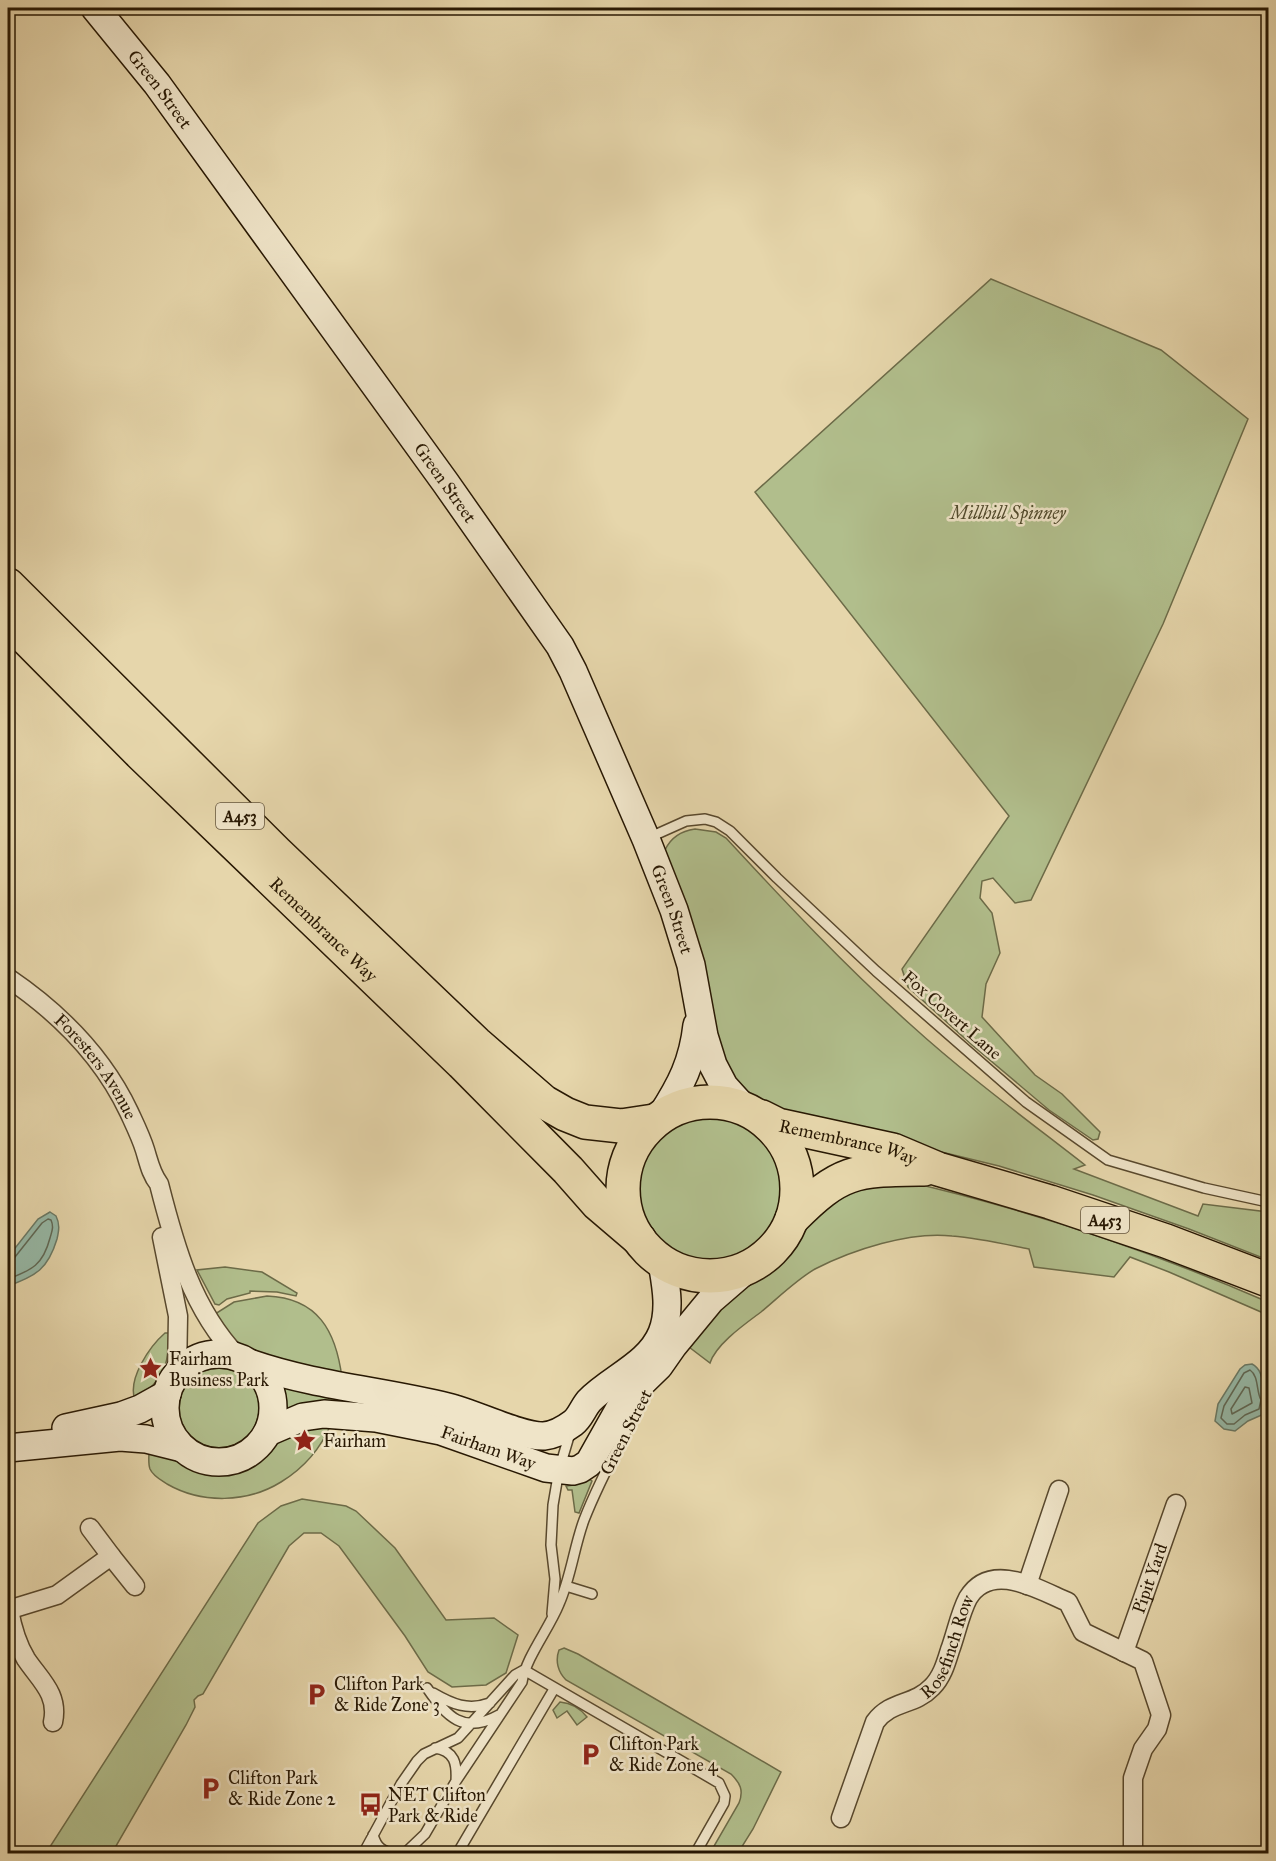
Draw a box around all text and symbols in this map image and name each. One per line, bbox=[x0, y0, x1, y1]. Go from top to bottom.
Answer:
street label: Green Street bbox=[123, 46, 197, 134]
street label: Green Street bbox=[409, 438, 481, 528]
park label: Millhill Spinney bbox=[948, 502, 1067, 525]
road number: A453 bbox=[216, 803, 264, 829]
street label: Green Street bbox=[646, 861, 698, 957]
street label: Remembrance Way bbox=[265, 873, 382, 987]
street label: Fox Covert Lane bbox=[898, 966, 1006, 1064]
street label: Foresters Avenue bbox=[50, 1009, 142, 1123]
street label: Remembrance Way bbox=[777, 1115, 921, 1170]
road number: A453 bbox=[1081, 1207, 1129, 1233]
place label: Fairham Business Park bbox=[169, 1348, 269, 1391]
place icon: Fairham Business Park bbox=[138, 1356, 164, 1382]
street label: Green Street bbox=[595, 1385, 657, 1478]
street label: Fairham Way bbox=[438, 1421, 539, 1475]
place icon: Fairham bbox=[292, 1428, 318, 1454]
place label: Fairham bbox=[323, 1430, 386, 1452]
street label: Pipit Yard bbox=[1127, 1540, 1172, 1617]
street label: Rosefinch Row bbox=[916, 1591, 979, 1704]
place label: Clifton Park & Ride Zone 3 bbox=[334, 1673, 440, 1716]
parking icon: Clifton Park & Ride Zone 3 bbox=[303, 1681, 329, 1707]
place label: Clifton Park & Ride Zone 4 bbox=[609, 1733, 719, 1776]
parking icon: Clifton Park & Ride Zone 4 bbox=[578, 1741, 604, 1767]
place label: Clifton Park & Ride Zone 2 bbox=[228, 1767, 336, 1810]
parking icon: Clifton Park & Ride Zone 2 bbox=[197, 1775, 223, 1801]
place label: NET Clifton Park & Ride bbox=[388, 1784, 486, 1827]
bus stop icon: NET Clifton Park & Ride bbox=[357, 1792, 383, 1818]

